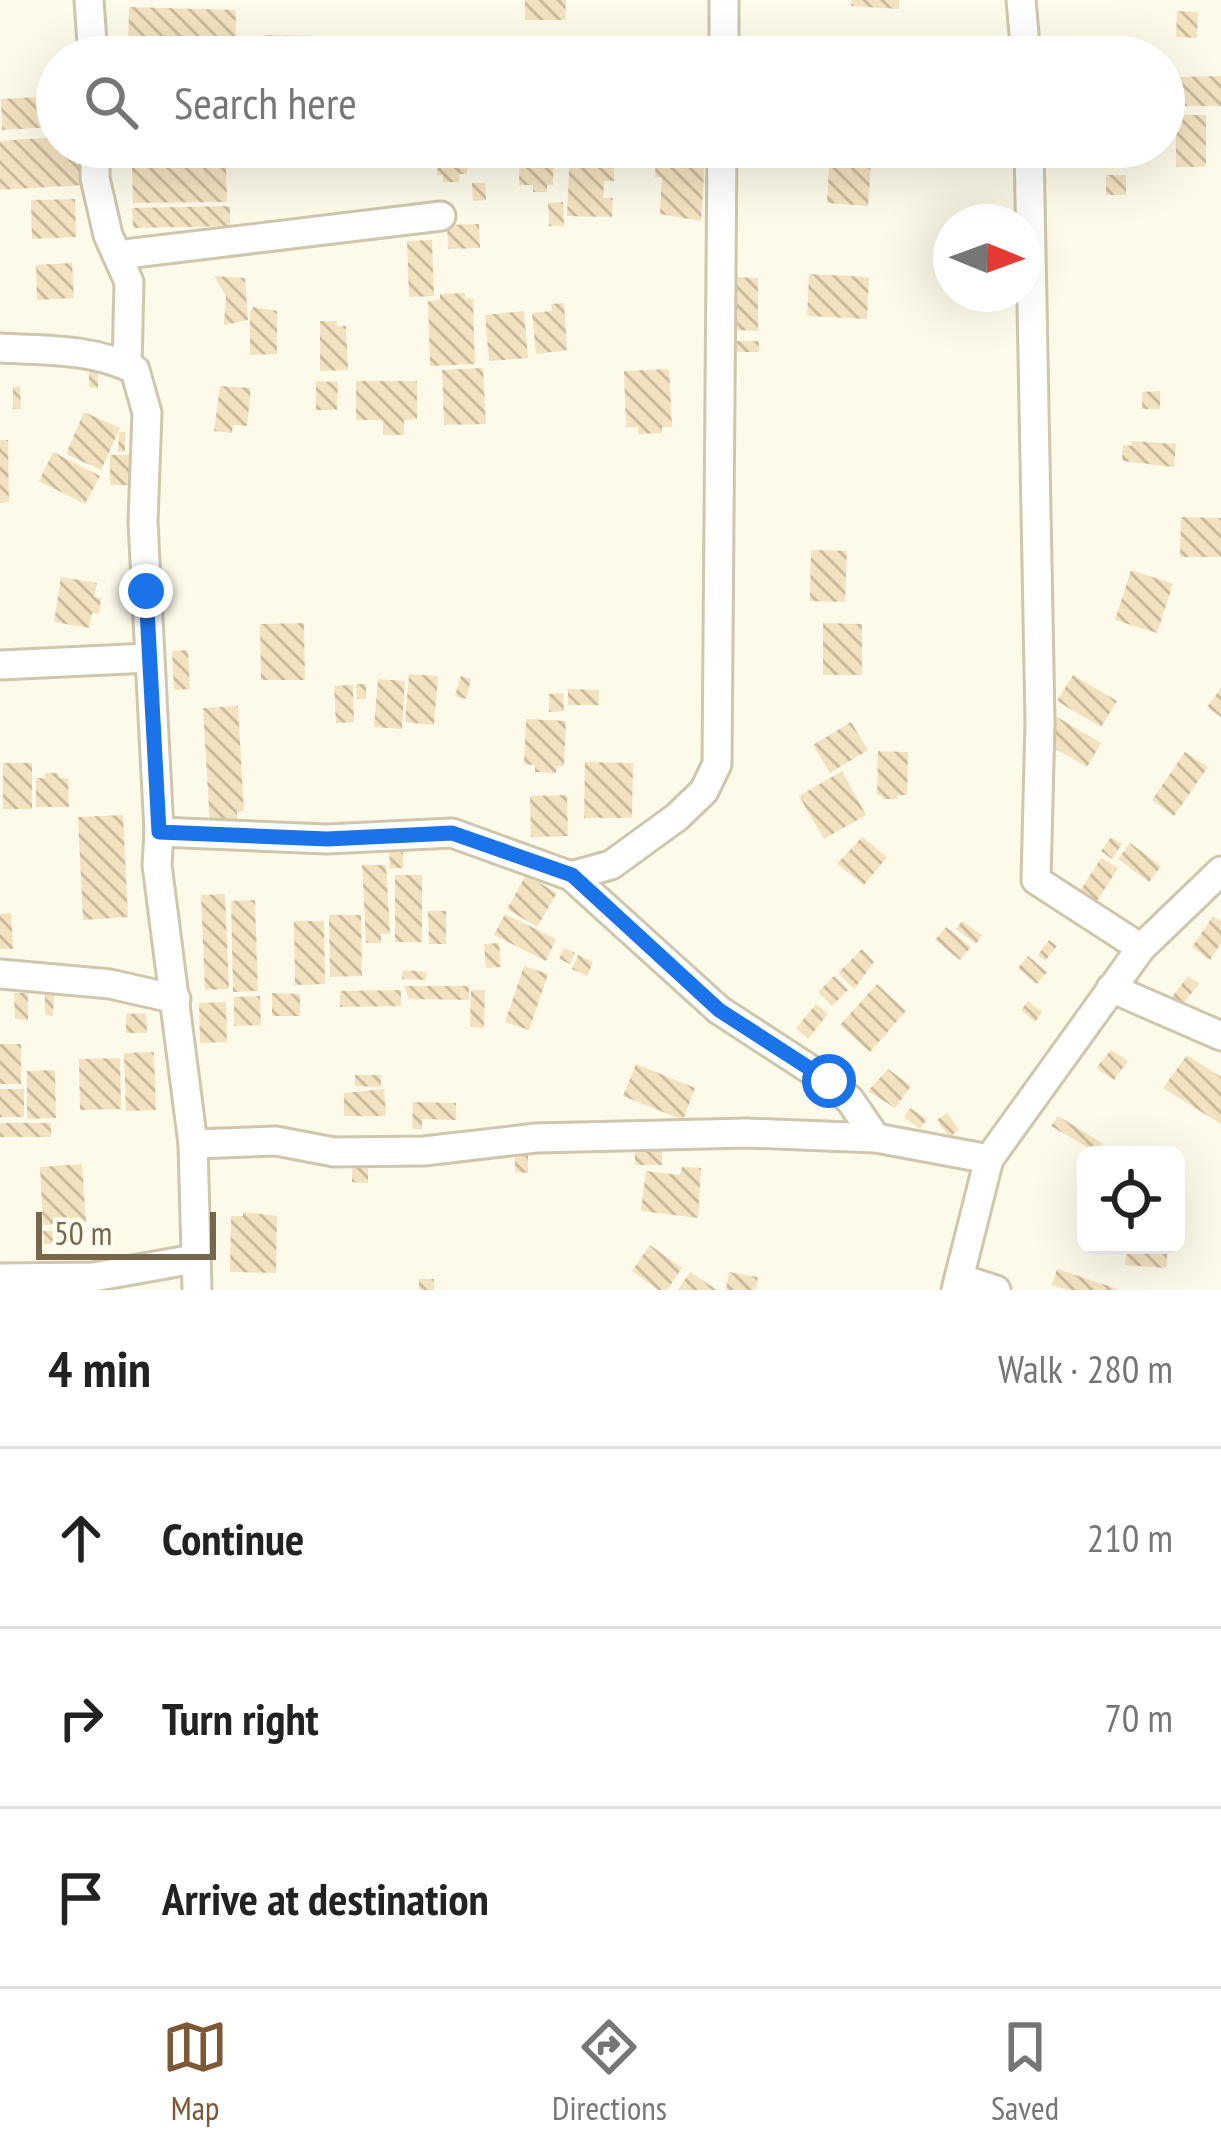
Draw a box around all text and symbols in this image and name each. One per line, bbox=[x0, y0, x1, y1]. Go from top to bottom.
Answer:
search box bbox=[36, 36, 1185, 168]
icon: search bbox=[78, 69, 144, 135]
text: Search here bbox=[174, 73, 357, 131]
north arrow bbox=[933, 204, 1041, 312]
route end bbox=[119, 564, 173, 618]
route start bbox=[802, 1054, 856, 1108]
map controls bbox=[1077, 1146, 1185, 1254]
button: locate bbox=[1077, 1146, 1185, 1254]
scale bar bbox=[36, 1206, 216, 1259]
text: 50 m bbox=[54, 1211, 112, 1254]
text: 4 min bbox=[48, 1335, 151, 1401]
text: Walk · 280 m bbox=[998, 1343, 1173, 1394]
icon: ahead bbox=[48, 1505, 114, 1571]
text: Continue bbox=[162, 1509, 304, 1567]
text: 210 m bbox=[1087, 1512, 1173, 1563]
icon: right bbox=[48, 1685, 114, 1751]
text: Turn right bbox=[162, 1689, 319, 1747]
text: 70 m bbox=[1104, 1692, 1173, 1743]
icon: arrive bbox=[48, 1865, 114, 1931]
text: Arrive at destination bbox=[162, 1869, 489, 1927]
tab: Map bbox=[162, 2014, 228, 2129]
tab: Directions bbox=[552, 2014, 667, 2129]
tab: Saved bbox=[991, 2014, 1059, 2129]

